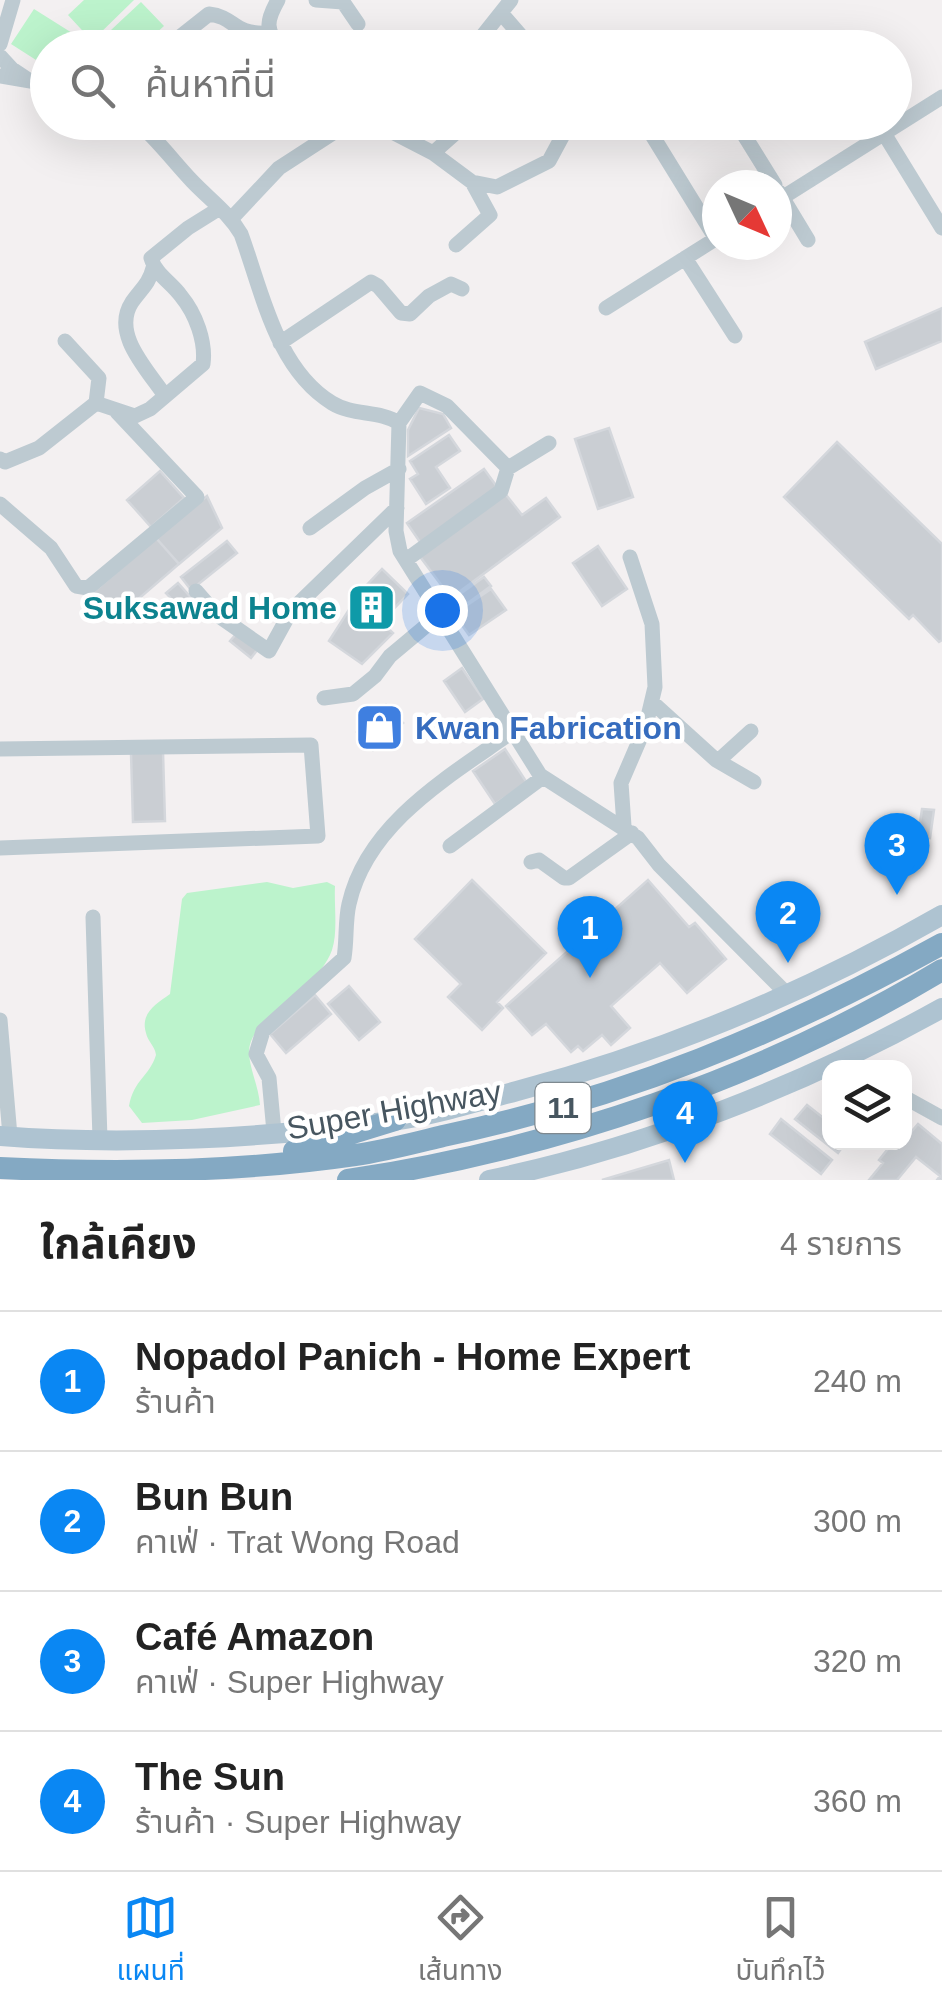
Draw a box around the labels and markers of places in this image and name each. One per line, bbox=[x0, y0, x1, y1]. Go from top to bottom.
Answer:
building icon: Suksawad Home bbox=[346, 582, 398, 634]
place label: Suksawad Home bbox=[83, 590, 337, 626]
shop icon: Kwan Fabrication bbox=[354, 702, 406, 754]
place label: Kwan Fabrication bbox=[415, 710, 682, 746]
pin: 3 bbox=[864, 812, 930, 895]
pin: 2 bbox=[756, 880, 820, 963]
pin: 1 bbox=[558, 896, 622, 978]
pin: 4 bbox=[652, 1080, 718, 1163]

